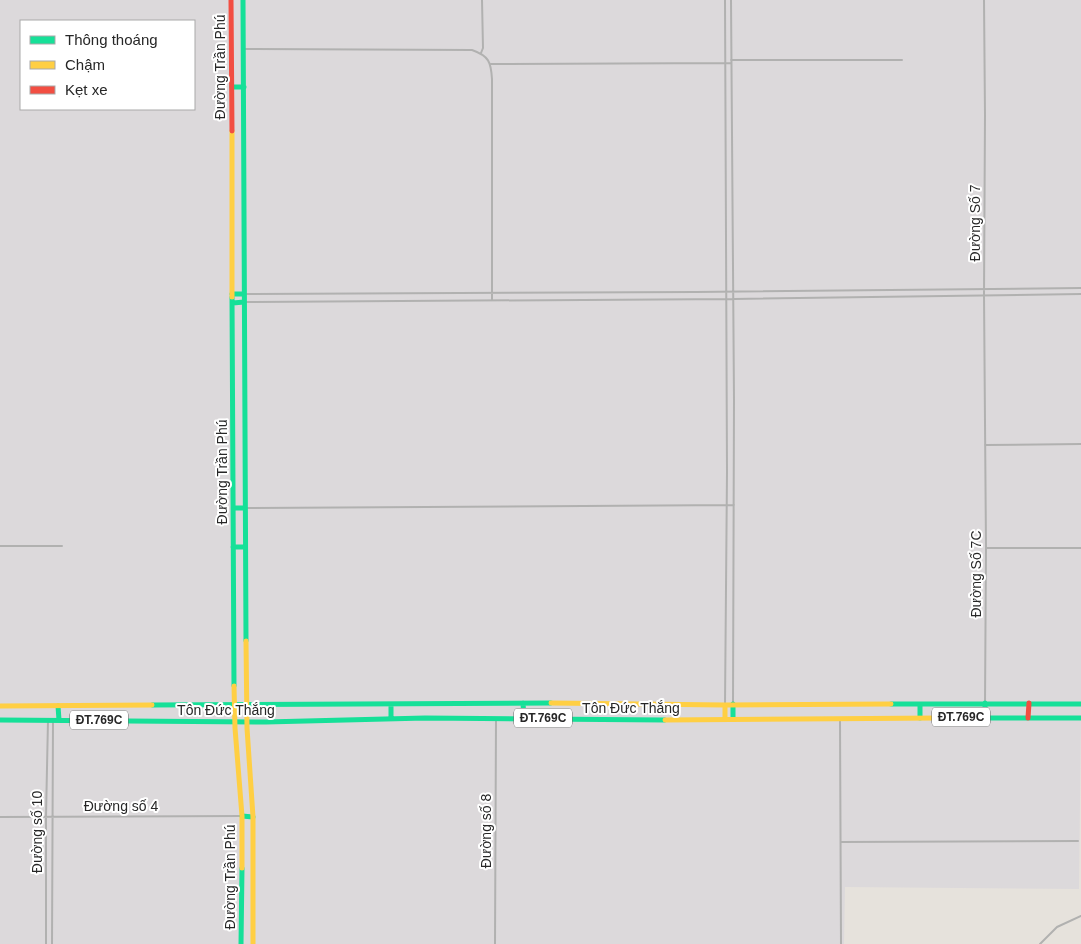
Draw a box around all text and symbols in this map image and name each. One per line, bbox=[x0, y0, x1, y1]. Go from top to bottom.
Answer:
street label: Đường Trần Phú bbox=[212, 15, 228, 119]
legend bbox=[20, 20, 195, 110]
text: Thông thoáng bbox=[65, 31, 158, 48]
text: Chậm bbox=[65, 56, 105, 73]
text: Kẹt xe bbox=[65, 81, 108, 98]
street label: Đường Số 7 bbox=[967, 184, 983, 261]
street label: Đường Trần Phú bbox=[214, 420, 230, 524]
street label: Đường Số 7C bbox=[968, 530, 984, 618]
street label: Tôn Đức Thắng bbox=[582, 700, 680, 716]
street label: Tôn Đức Thắng bbox=[177, 702, 275, 718]
road number: ĐT.769C bbox=[514, 708, 572, 728]
road number: ĐT.769C bbox=[932, 708, 990, 726]
road number: ĐT.769C bbox=[70, 710, 128, 730]
street label: Đường số 10 bbox=[29, 791, 45, 873]
street label: Đường số 8 bbox=[478, 793, 494, 868]
street label: Đường số 4 bbox=[84, 798, 159, 814]
street label: Đường Trần Phú bbox=[222, 825, 238, 929]

